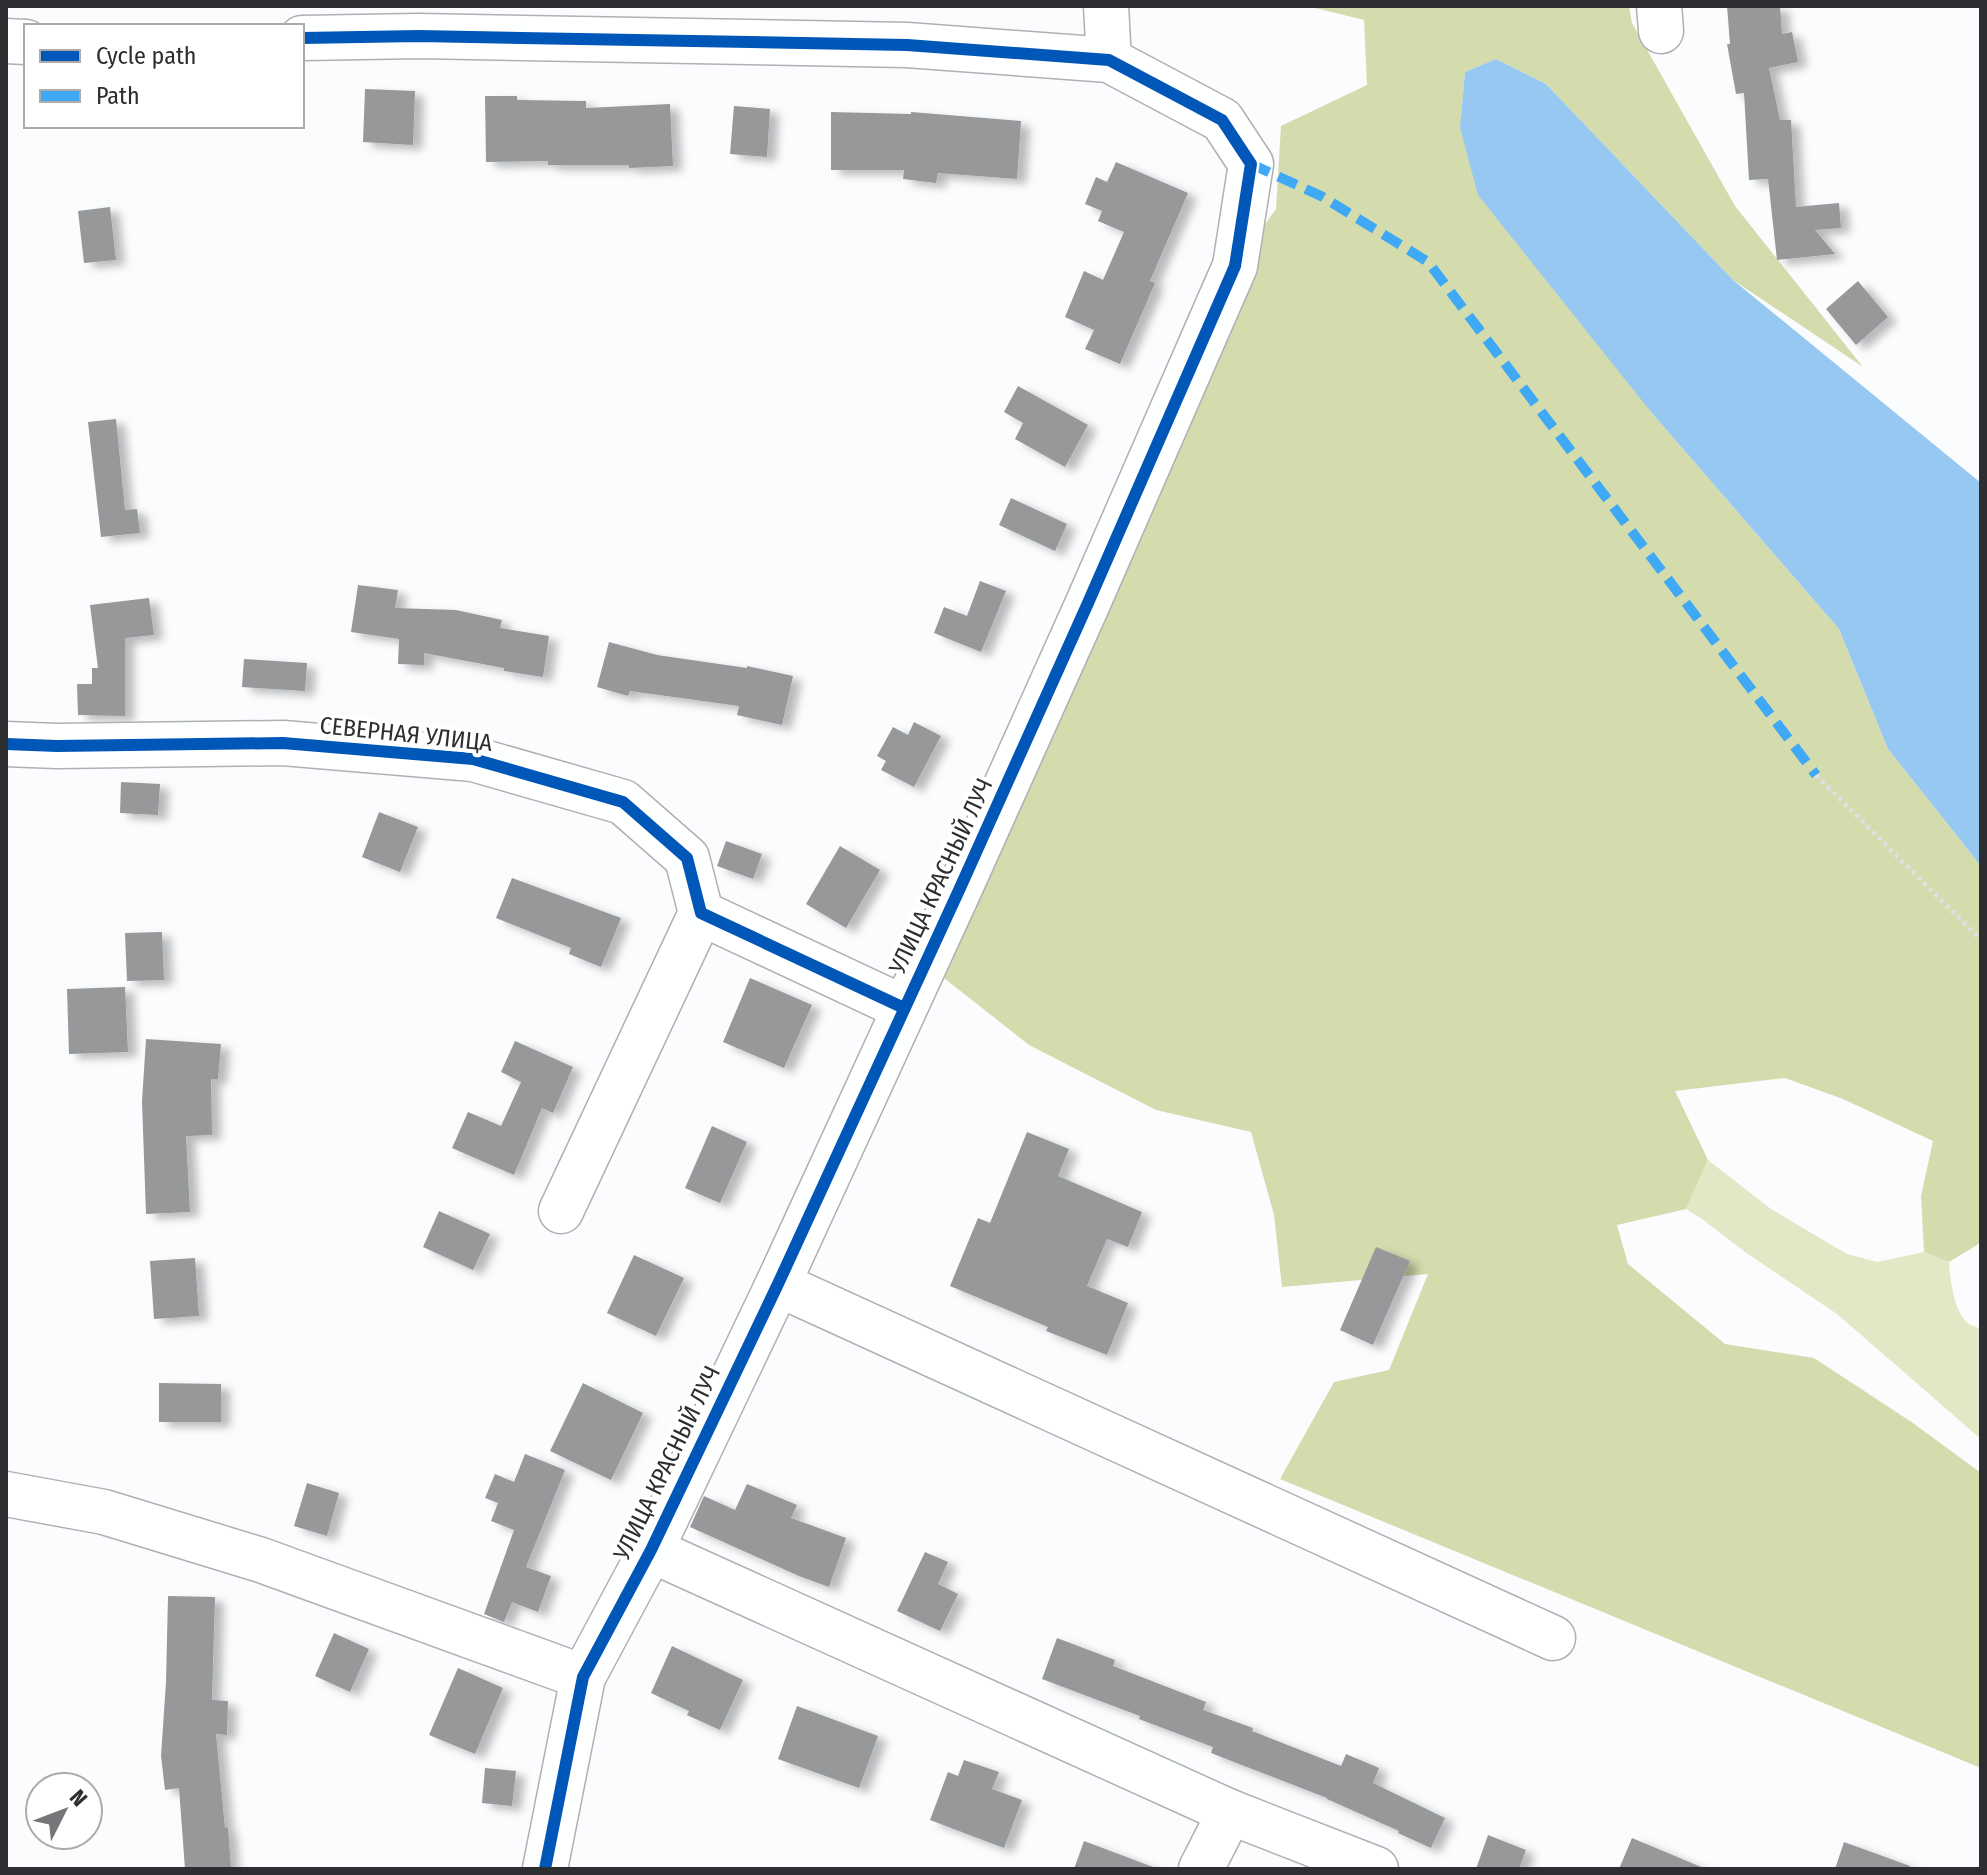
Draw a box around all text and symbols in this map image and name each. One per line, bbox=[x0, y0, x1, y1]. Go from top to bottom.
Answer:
legend bbox=[24, 24, 304, 128]
text: Cycle path bbox=[96, 42, 196, 70]
text: Path bbox=[96, 82, 140, 110]
street label: СЕВЕРНАЯ УЛИЦА bbox=[318, 711, 494, 757]
street label: УЛИЦА КРАСНЫЙ ЛУЧ bbox=[883, 774, 999, 979]
street label: УЛИЦА КРАСНЫЙ ЛУЧ bbox=[607, 1361, 726, 1566]
north arrow bbox=[24, 1771, 104, 1851]
text: N bbox=[64, 1784, 93, 1812]

